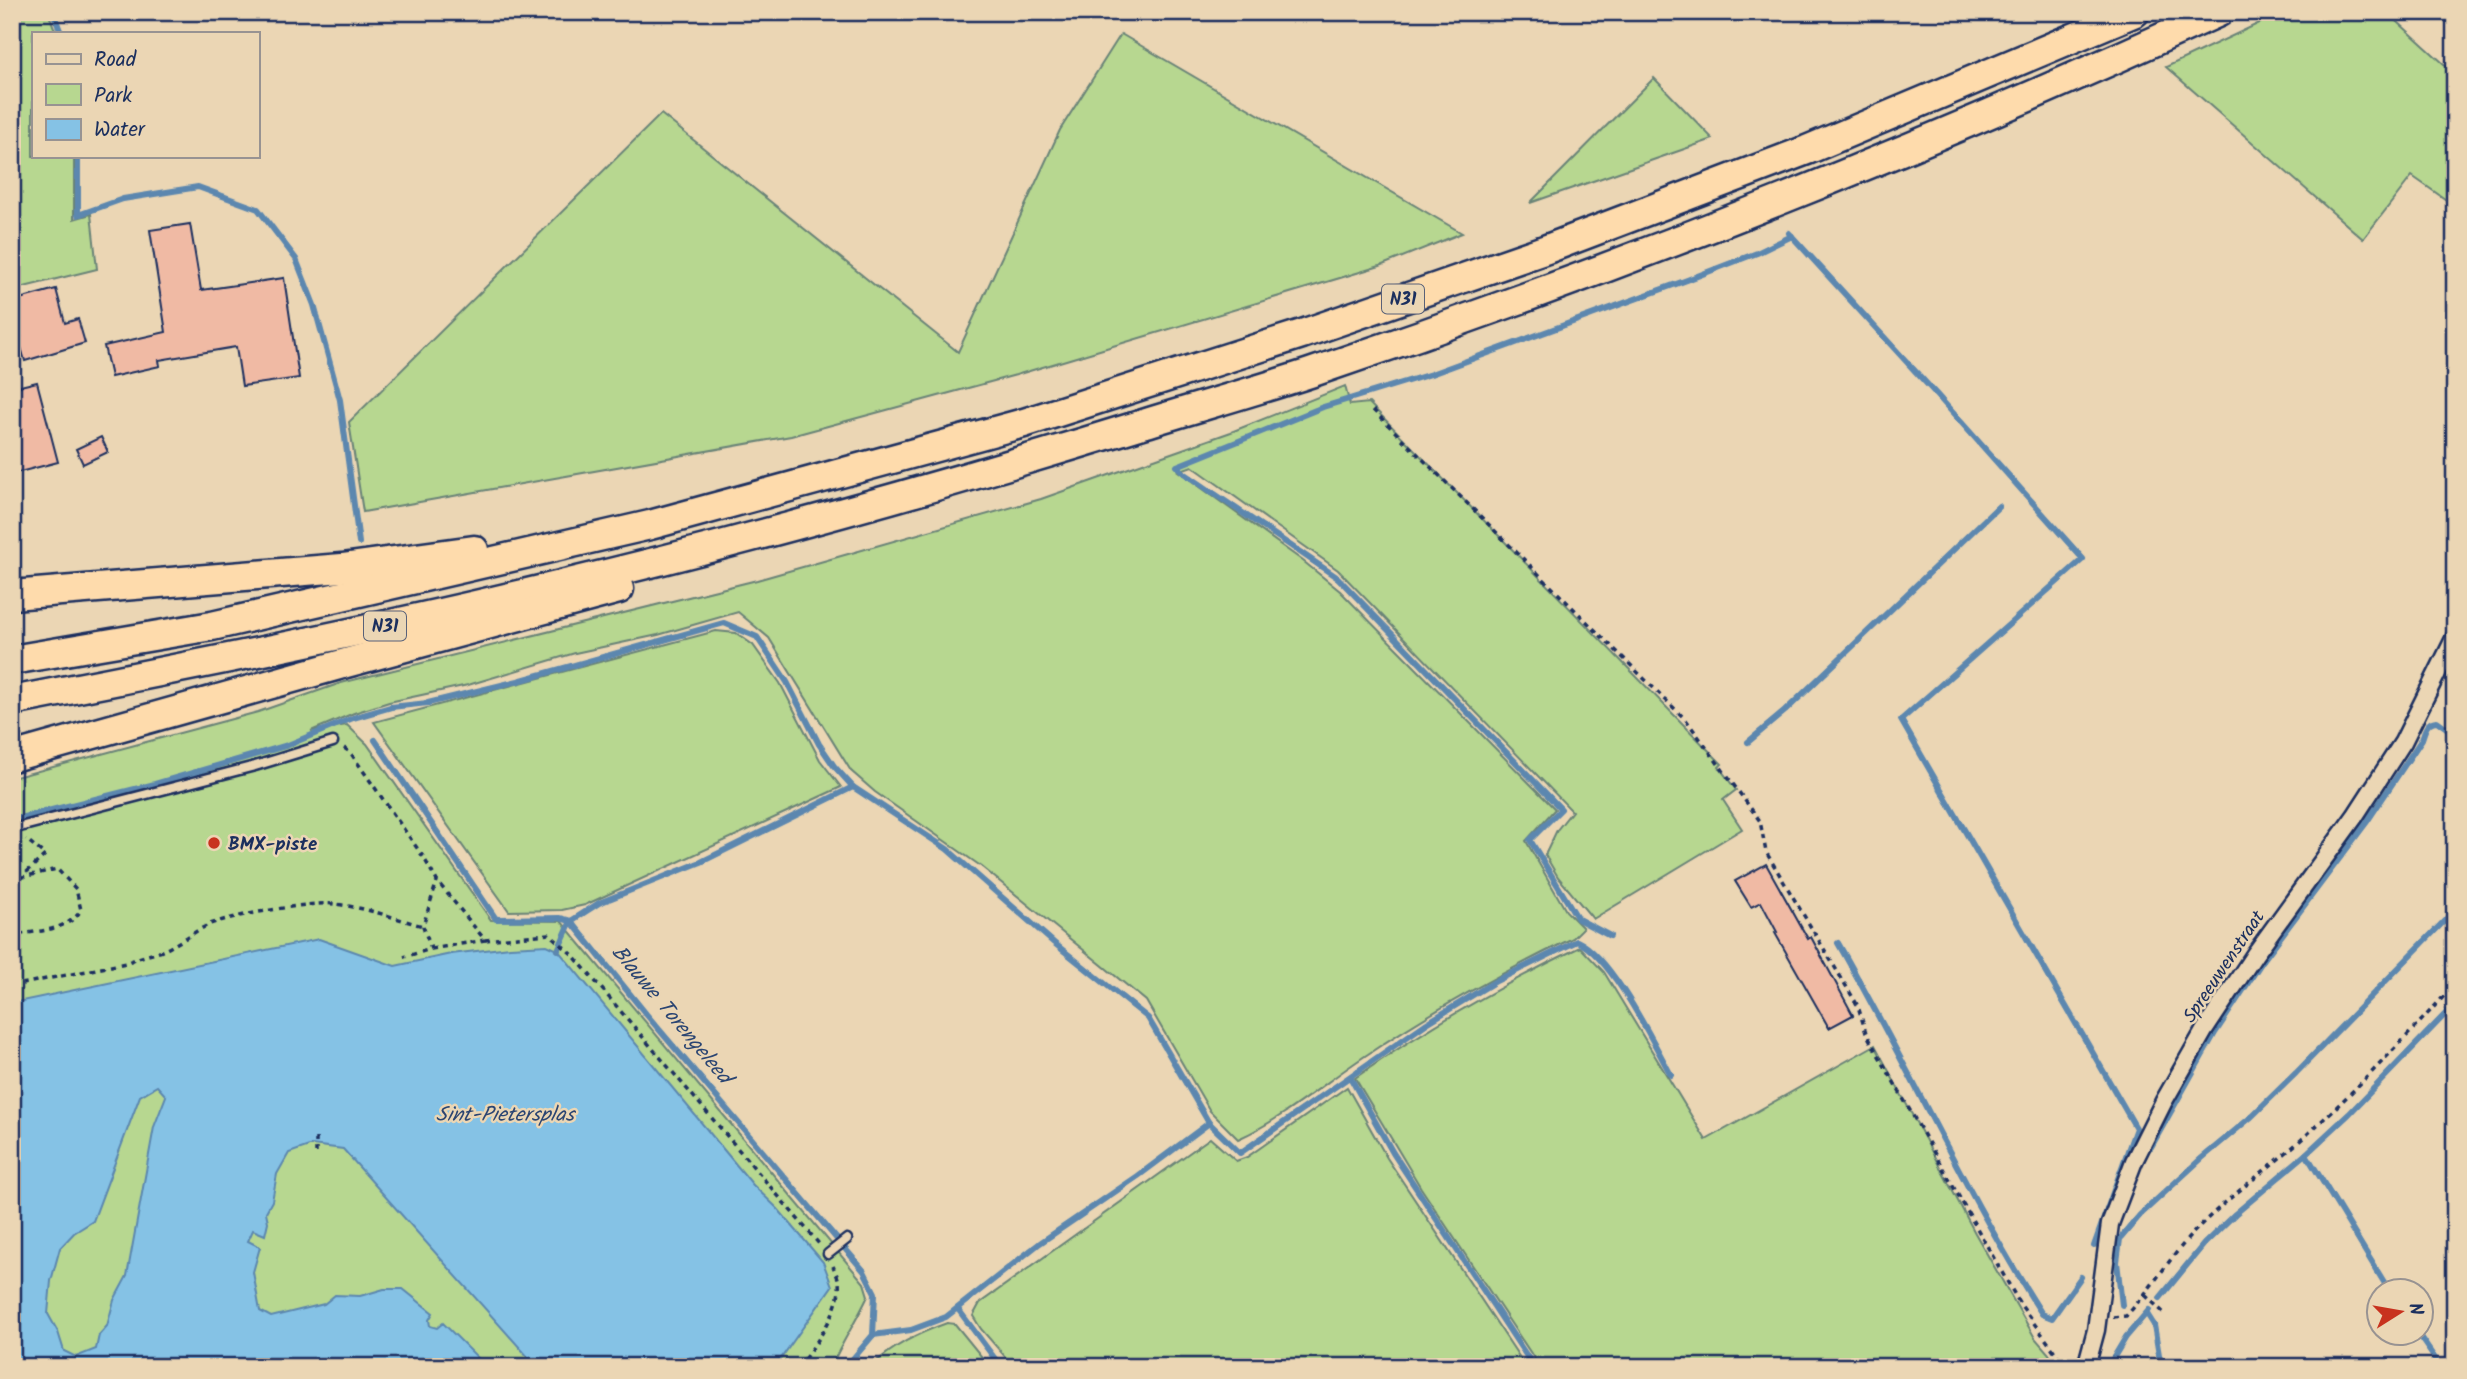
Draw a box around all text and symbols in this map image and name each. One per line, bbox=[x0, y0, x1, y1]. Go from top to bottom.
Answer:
legend bbox=[32, 32, 259, 158]
text: Road bbox=[94, 44, 137, 77]
text: Park bbox=[94, 80, 132, 113]
text: Water bbox=[94, 114, 146, 147]
road number: N31 bbox=[1382, 284, 1424, 314]
road number: N31 bbox=[364, 612, 406, 640]
place label: BMX-piste bbox=[228, 830, 317, 860]
marker: BMX-piste bbox=[206, 835, 222, 851]
street label: Spreeuwenstraat bbox=[2176, 904, 2274, 1029]
water label: Blauwe Torengeleed bbox=[603, 938, 742, 1095]
water label: Sint-Pietersplas bbox=[436, 1099, 576, 1132]
north arrow bbox=[2366, 1278, 2436, 1348]
text: N bbox=[2399, 1300, 2431, 1318]

